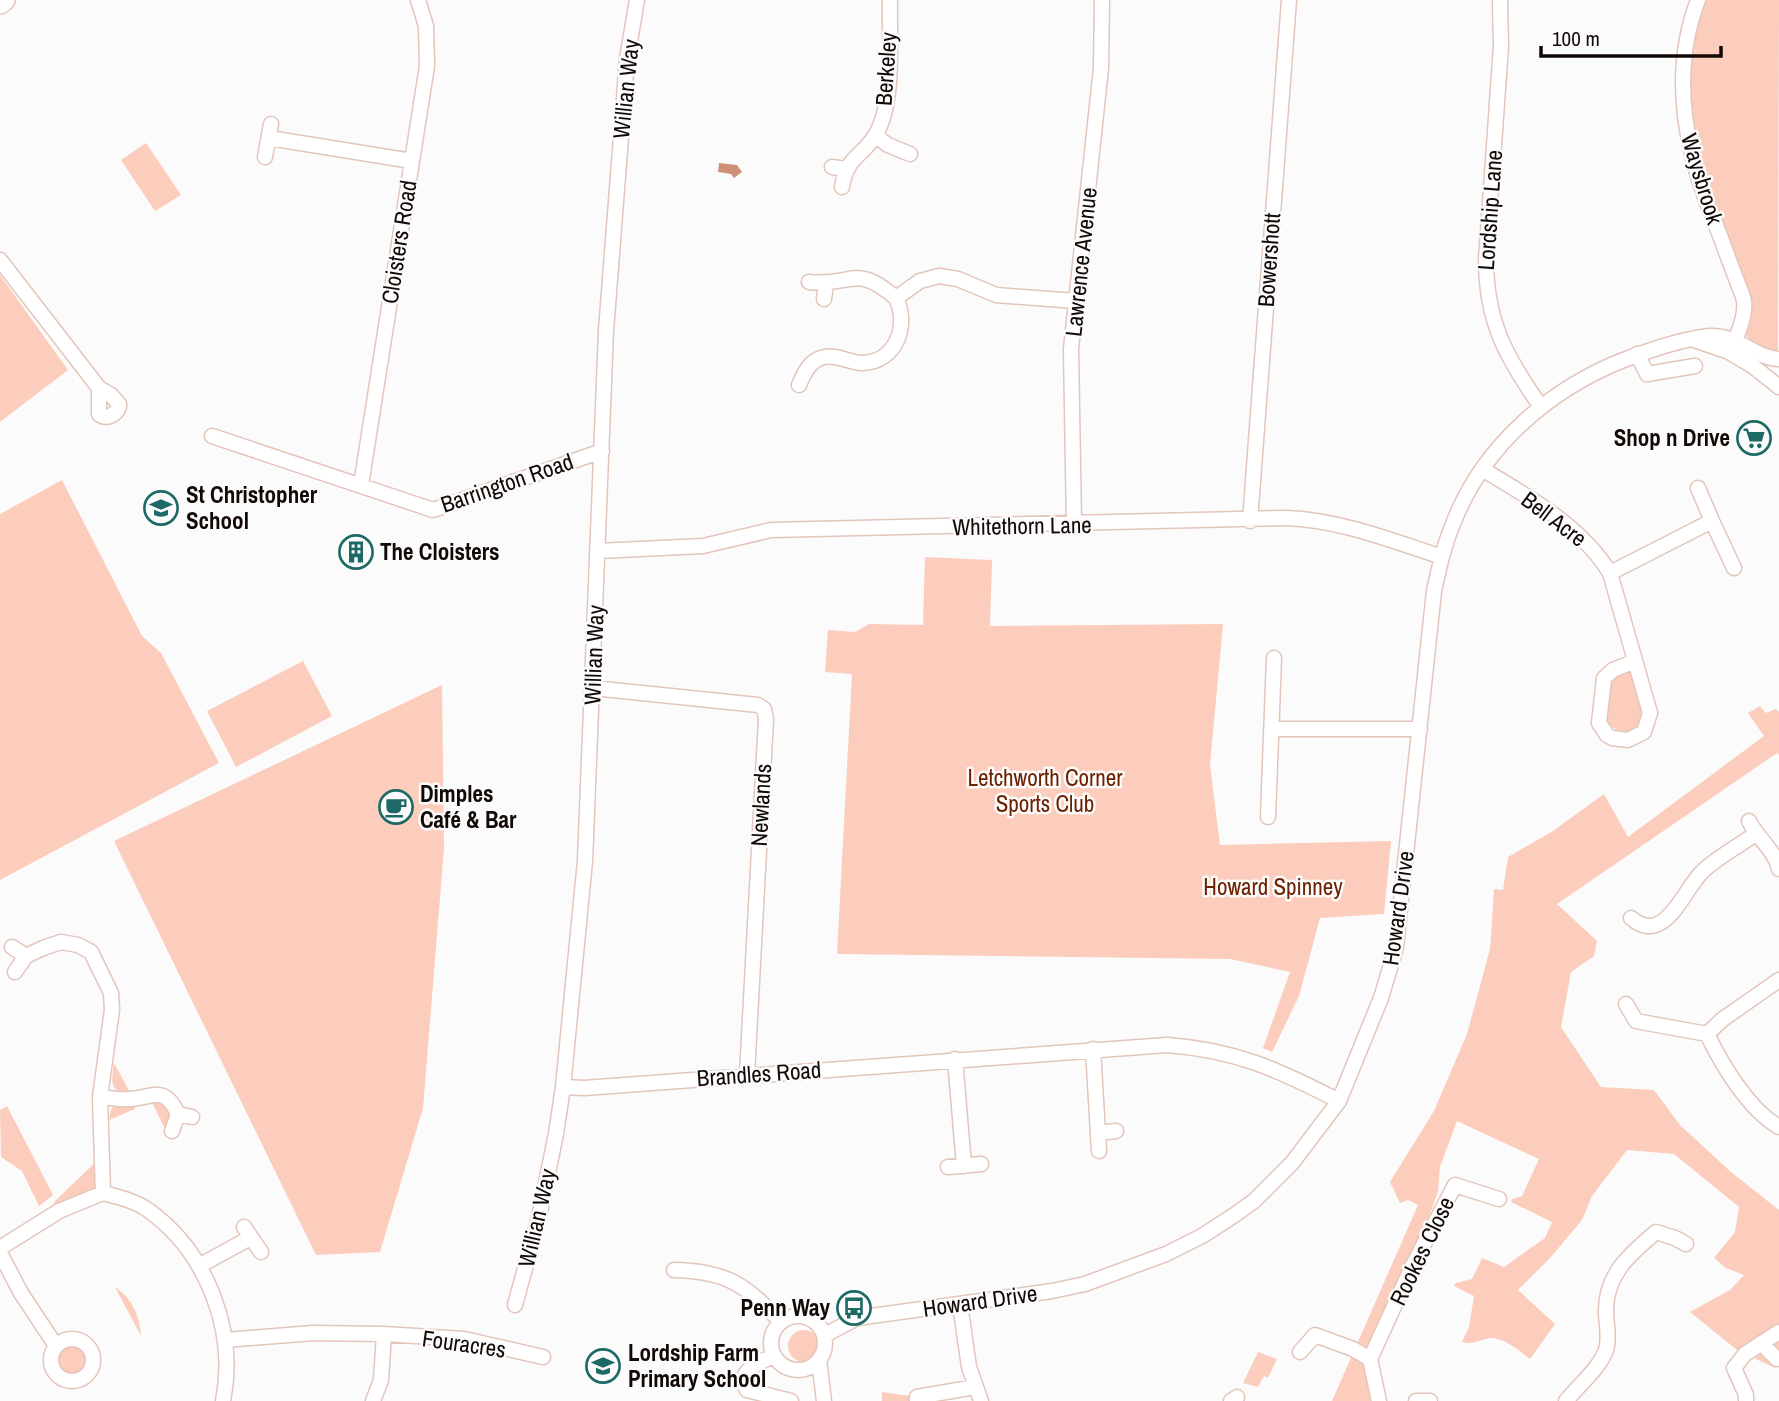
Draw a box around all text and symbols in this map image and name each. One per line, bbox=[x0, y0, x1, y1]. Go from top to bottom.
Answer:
scale bar bbox=[1541, 14, 1721, 58]
text: 100 m bbox=[1552, 24, 1600, 53]
street label: Berkeley bbox=[867, 31, 904, 107]
street label: Willian Way bbox=[605, 37, 646, 140]
street label: Waysbrook bbox=[1674, 130, 1731, 229]
street label: Lordship Lane bbox=[1470, 149, 1509, 271]
street label: Cloisters Road bbox=[373, 178, 424, 306]
street label: Lawrence Avenue bbox=[1057, 186, 1104, 338]
street label: Bowershott bbox=[1250, 212, 1287, 308]
supermarket icon: Shop n Drive bbox=[1735, 419, 1773, 457]
place label: Shop n Drive bbox=[1614, 422, 1730, 453]
street label: Barrington Road bbox=[436, 445, 577, 520]
place label: St Christopher School bbox=[186, 479, 318, 536]
street label: Bell Acre bbox=[1515, 484, 1593, 553]
school or university icon: St Christopher School bbox=[142, 489, 180, 527]
street label: Whitethorn Lane bbox=[952, 509, 1092, 542]
building icon: The Cloisters bbox=[337, 533, 375, 571]
place label: The Cloisters bbox=[380, 536, 500, 567]
street label: Willian Way bbox=[576, 604, 611, 705]
park label: Letchworth Corner Sports Club bbox=[967, 762, 1123, 819]
street label: Newlands bbox=[743, 763, 778, 847]
place label: Dimples Café & Bar bbox=[420, 778, 517, 835]
cafe icon: Dimples Café & Bar bbox=[377, 788, 415, 826]
street label: Howard Drive bbox=[1374, 849, 1421, 967]
park label: Howard Spinney bbox=[1203, 871, 1343, 902]
street label: Brandles Road bbox=[696, 1054, 822, 1093]
street label: Willian Way bbox=[510, 1165, 563, 1270]
street label: Rookes Close bbox=[1382, 1191, 1461, 1310]
street label: Howard Drive bbox=[921, 1277, 1039, 1324]
bus stop icon: Penn Way bbox=[835, 1289, 873, 1327]
place label: Penn Way bbox=[741, 1292, 831, 1323]
street label: Fouracres bbox=[420, 1322, 508, 1365]
place label: Lordship Farm Primary School bbox=[628, 1337, 766, 1394]
school or university icon: Lordship Farm Primary School bbox=[584, 1347, 622, 1385]

